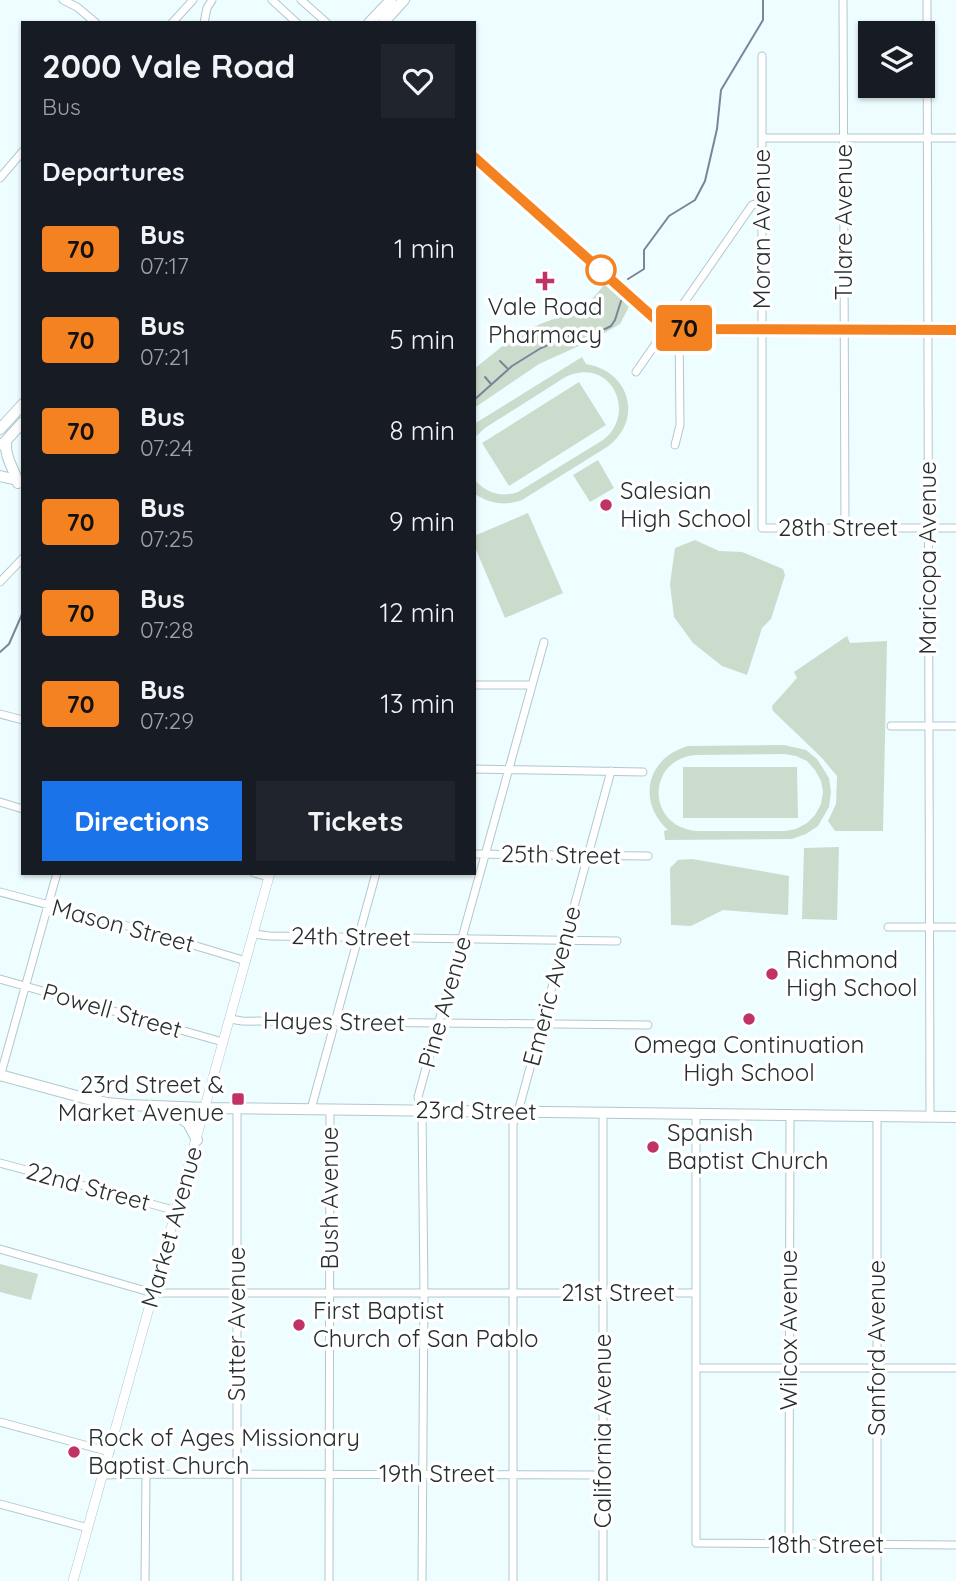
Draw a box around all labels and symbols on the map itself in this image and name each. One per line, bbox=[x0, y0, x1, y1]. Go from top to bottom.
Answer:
street label: Tulare Avenue bbox=[828, 144, 858, 300]
street label: Moran Avenue bbox=[746, 149, 776, 309]
unlabelled marker bbox=[586, 255, 616, 285]
marker: Vale Road Pharmacy bbox=[537, 273, 553, 289]
place label: Vale Road Pharmacy bbox=[487, 291, 603, 349]
line badge: 70 bbox=[652, 305, 716, 351]
street label: Maricopa Avenue bbox=[912, 461, 942, 655]
place label: Salesian High School bbox=[620, 475, 752, 533]
marker: Salesian High School bbox=[598, 497, 614, 513]
street label: 28th Street bbox=[778, 512, 898, 542]
street label: 25th Street bbox=[501, 838, 621, 870]
street label: Mason Street bbox=[49, 892, 198, 958]
street label: Emeric Avenue bbox=[515, 902, 587, 1069]
street label: 24th Street bbox=[291, 920, 411, 952]
street label: Pine Avenue bbox=[411, 932, 477, 1071]
place label: Richmond High School bbox=[786, 944, 918, 1002]
marker: Richmond High School bbox=[764, 966, 780, 982]
street label: Powell Street bbox=[39, 976, 185, 1044]
street label: Hayes Street bbox=[263, 1005, 405, 1037]
marker: Omega Continuation High School bbox=[741, 1011, 757, 1027]
place label: Omega Continuation High School bbox=[634, 1029, 864, 1087]
place label: 23rd Street & Market Avenue bbox=[58, 1069, 224, 1127]
marker: 23rd Street & Market Avenue bbox=[230, 1091, 246, 1107]
street label: 23rd Street bbox=[415, 1094, 537, 1126]
place label: Spanish Baptist Church bbox=[667, 1117, 829, 1175]
street label: Bush Avenue bbox=[314, 1127, 344, 1269]
marker: Spanish Baptist Church bbox=[645, 1139, 661, 1155]
street label: Market Avenue bbox=[134, 1143, 208, 1311]
street label: 22nd Street bbox=[23, 1155, 154, 1217]
street label: Sutter Avenue bbox=[221, 1247, 251, 1401]
street label: Wilcox Avenue bbox=[773, 1250, 803, 1410]
street label: Sanford Avenue bbox=[861, 1260, 891, 1436]
street label: 21st Street bbox=[561, 1277, 675, 1307]
place label: First Baptist Church of San Pablo bbox=[313, 1295, 538, 1353]
marker: First Baptist Church of San Pablo bbox=[291, 1317, 307, 1333]
street label: California Avenue bbox=[587, 1334, 617, 1528]
place label: Rock of Ages Missionary Baptist Church bbox=[88, 1422, 360, 1480]
marker: Rock of Ages Missionary Baptist Church bbox=[66, 1444, 82, 1460]
street label: 19th Street bbox=[379, 1458, 495, 1488]
street label: 18th Street bbox=[768, 1529, 884, 1559]

